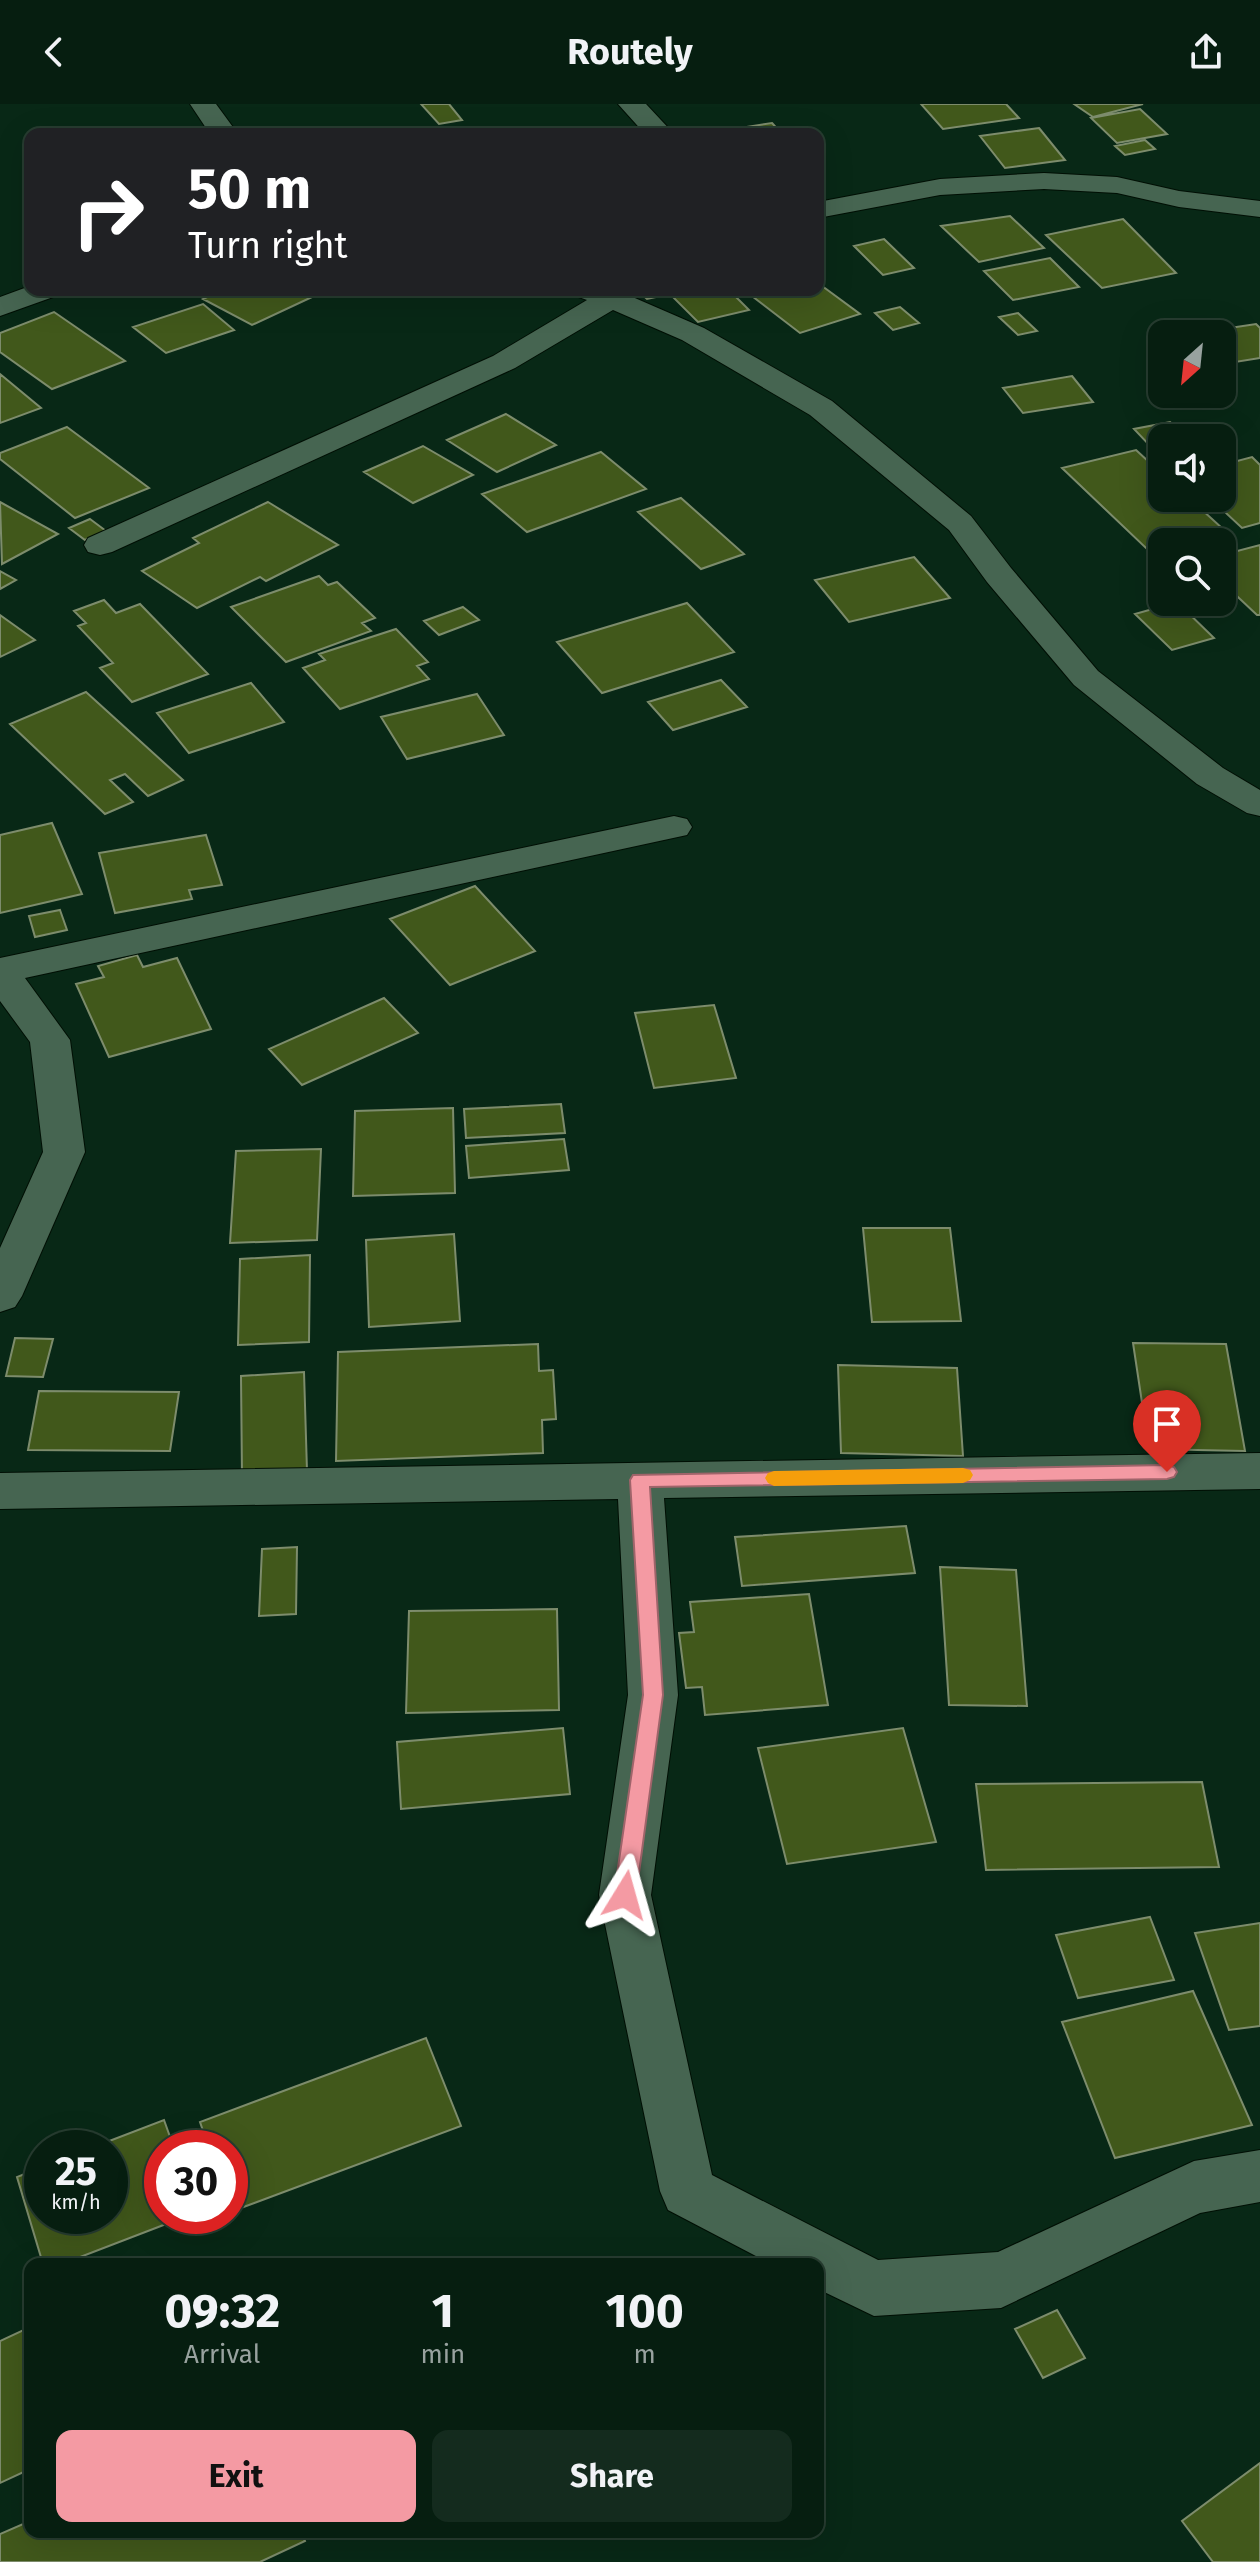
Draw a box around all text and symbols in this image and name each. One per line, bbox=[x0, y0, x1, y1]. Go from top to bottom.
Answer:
icon: back bbox=[32, 30, 76, 74]
text: Routely bbox=[567, 30, 693, 74]
icon: share bbox=[1184, 30, 1228, 74]
text: 50 m bbox=[188, 156, 311, 223]
icon: right bbox=[56, 160, 160, 264]
text: Turn right bbox=[188, 224, 348, 268]
north arrow bbox=[1148, 320, 1236, 408]
map controls bbox=[1148, 320, 1236, 616]
button: sound bbox=[1148, 424, 1236, 512]
button: search bbox=[1148, 528, 1236, 616]
pin bbox=[1133, 1390, 1201, 1472]
icon: arrive bbox=[1145, 1402, 1189, 1446]
position arrow bbox=[583, 1853, 667, 1937]
speed limit sign: 30 bbox=[144, 2130, 248, 2234]
text: 25 bbox=[55, 2148, 97, 2196]
text: km/h bbox=[51, 2190, 101, 2214]
text: 09:32 bbox=[164, 2282, 280, 2340]
text: 1 bbox=[432, 2282, 454, 2340]
text: 100 bbox=[605, 2282, 684, 2340]
text: Arrival bbox=[184, 2339, 260, 2370]
text: min bbox=[420, 2339, 465, 2370]
text: m bbox=[633, 2339, 656, 2370]
button: Exit bbox=[56, 2430, 416, 2522]
button: Share bbox=[432, 2430, 792, 2522]

